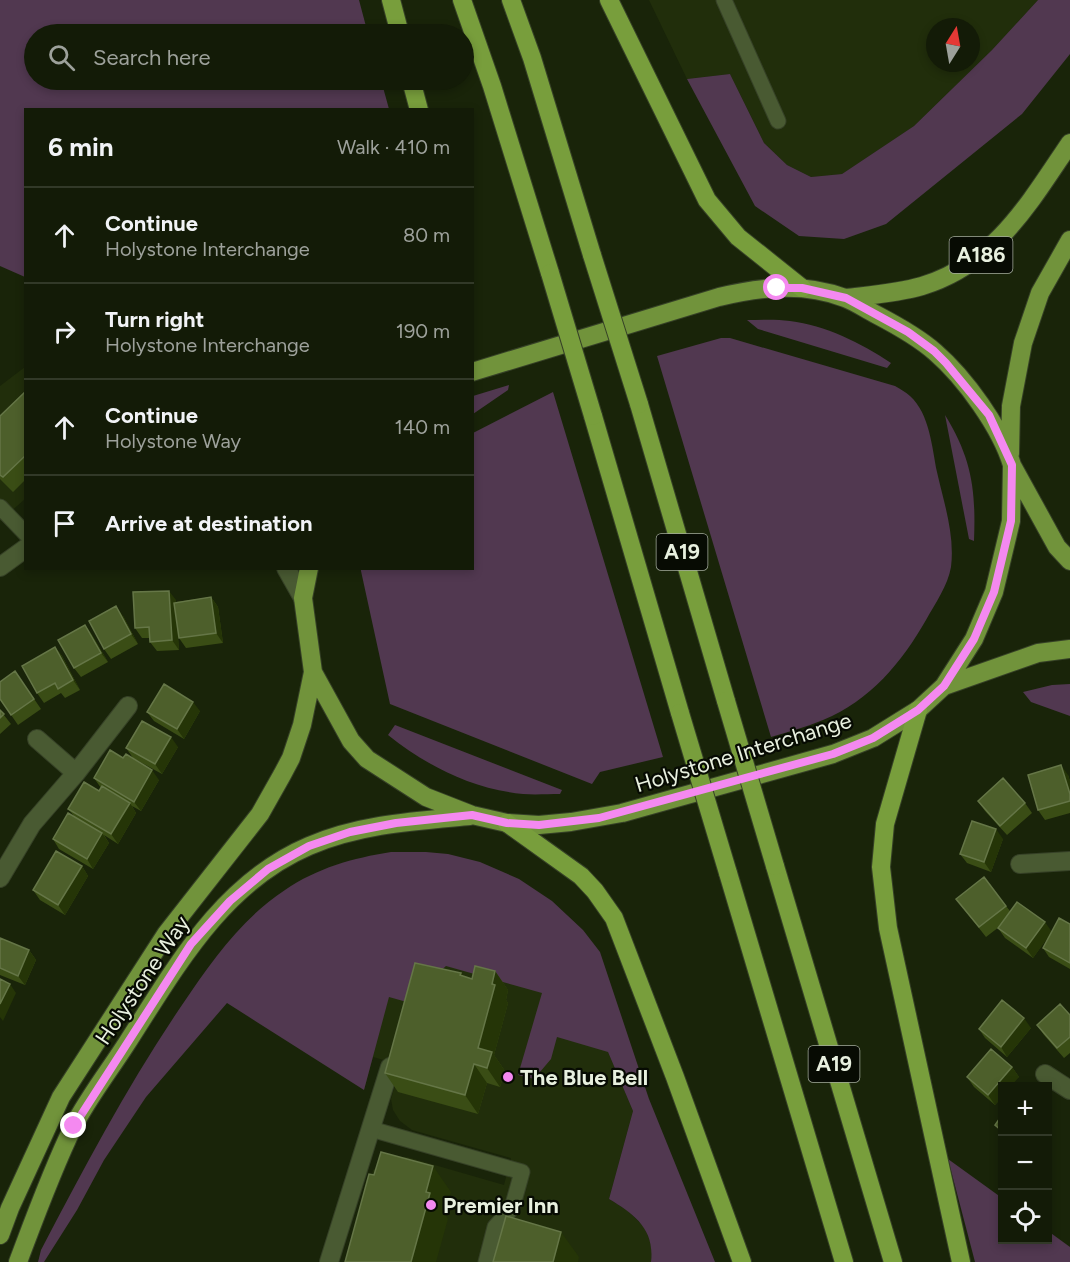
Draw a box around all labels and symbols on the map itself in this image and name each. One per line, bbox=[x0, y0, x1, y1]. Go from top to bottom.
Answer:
north arrow bbox=[926, 18, 980, 72]
road number: A186 bbox=[950, 237, 1012, 273]
route start bbox=[763, 274, 789, 300]
road number: A19 bbox=[656, 534, 708, 570]
street label: Holystone Interchange bbox=[631, 707, 855, 798]
street label: Holystone Way bbox=[89, 910, 196, 1050]
road number: A19 bbox=[808, 1046, 860, 1082]
place label: The Blue Bell bbox=[520, 1064, 648, 1091]
marker: The Blue Bell bbox=[501, 1070, 515, 1084]
route end bbox=[60, 1112, 86, 1138]
place label: Premier Inn bbox=[443, 1192, 559, 1219]
marker: Premier Inn bbox=[424, 1198, 438, 1212]

